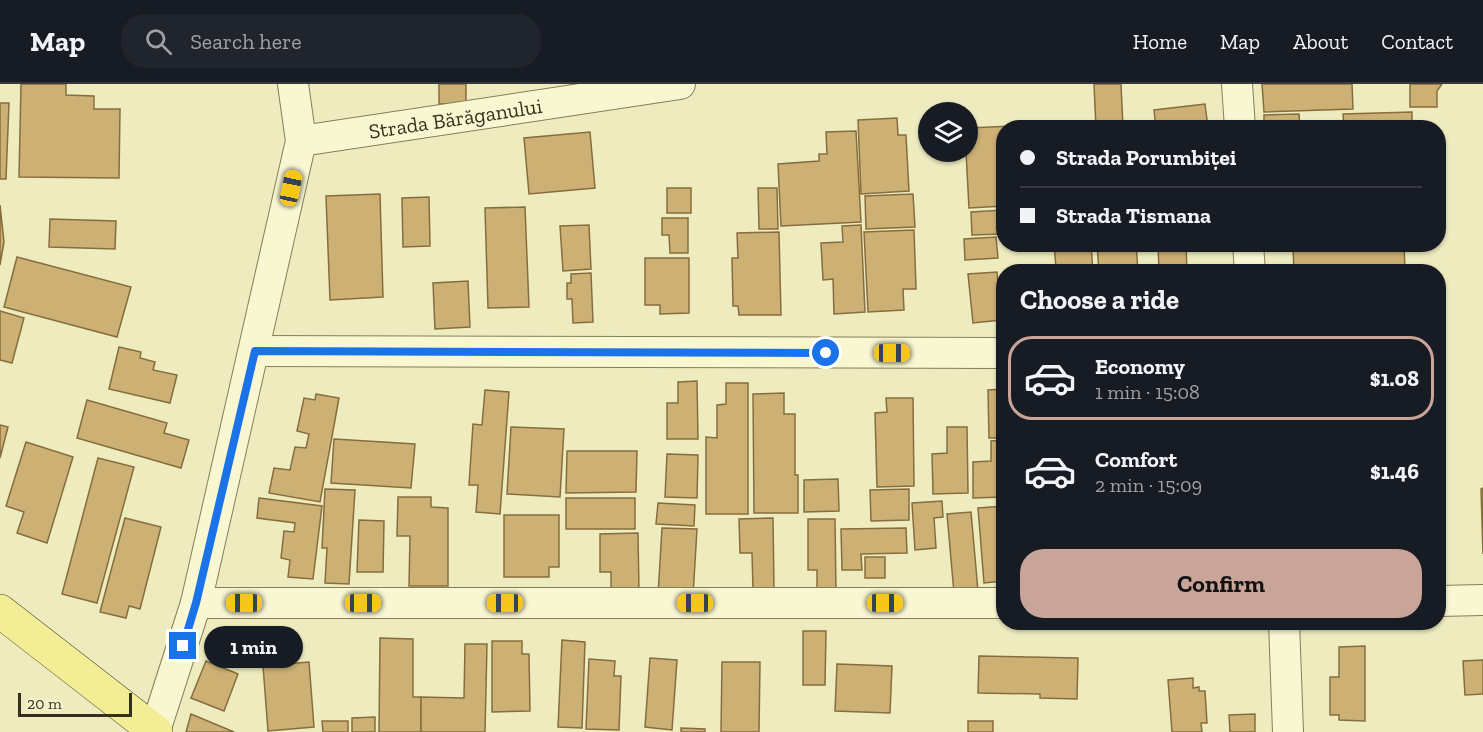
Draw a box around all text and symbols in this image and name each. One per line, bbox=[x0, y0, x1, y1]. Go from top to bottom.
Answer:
search box bbox=[121, 14, 541, 68]
text: Map bbox=[30, 25, 85, 58]
icon: search bbox=[142, 25, 175, 58]
text: Search here bbox=[190, 28, 302, 55]
text: Home bbox=[1133, 29, 1187, 54]
text: Map bbox=[1220, 29, 1260, 54]
text: About bbox=[1293, 29, 1348, 54]
text: Contact bbox=[1381, 29, 1453, 54]
street label: Strada Bărăganului bbox=[367, 92, 544, 143]
map controls bbox=[918, 102, 978, 162]
button: layers bbox=[918, 102, 978, 162]
text: Strada Porumbiței bbox=[1056, 144, 1236, 171]
car bbox=[278, 169, 304, 207]
text: Strada Tismana bbox=[1056, 202, 1211, 229]
text: Choose a ride bbox=[1020, 284, 1179, 316]
route start bbox=[812, 339, 839, 366]
car bbox=[874, 344, 910, 362]
icon: car bbox=[1023, 351, 1077, 405]
text: Economy bbox=[1095, 353, 1185, 380]
text: $1.08 bbox=[1370, 365, 1419, 392]
text: 1 min · 15:08 bbox=[1095, 380, 1200, 404]
icon: car bbox=[1023, 444, 1077, 498]
text: Comfort bbox=[1095, 446, 1177, 473]
text: $1.46 bbox=[1370, 458, 1419, 485]
text: 2 min · 15:09 bbox=[1095, 473, 1202, 497]
button: Confirm bbox=[1020, 549, 1422, 618]
car bbox=[226, 594, 262, 612]
car bbox=[345, 594, 381, 612]
car bbox=[487, 594, 523, 612]
car bbox=[677, 594, 713, 612]
car bbox=[867, 594, 903, 612]
callout: 1 min bbox=[204, 625, 303, 667]
route end bbox=[169, 632, 196, 659]
text: 1 min bbox=[230, 635, 277, 659]
scale bar bbox=[18, 690, 132, 718]
text: 20 m bbox=[27, 694, 62, 713]

